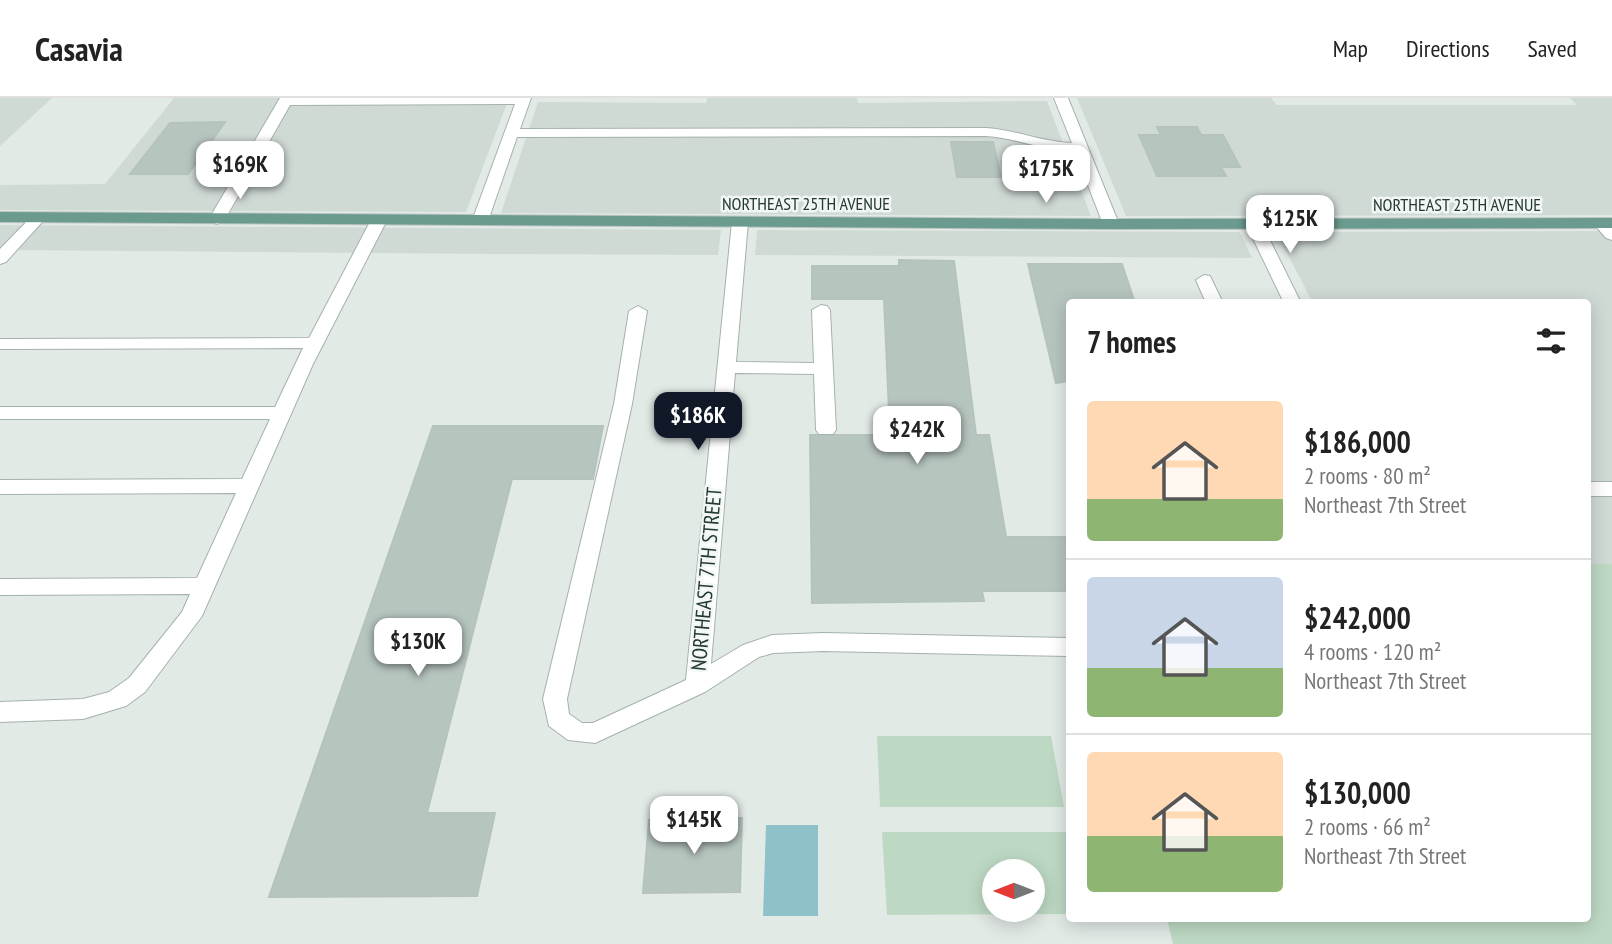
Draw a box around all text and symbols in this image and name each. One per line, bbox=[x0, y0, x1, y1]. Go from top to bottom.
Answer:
text: Casavia bbox=[35, 27, 123, 70]
text: Map bbox=[1333, 33, 1368, 64]
text: Directions bbox=[1406, 33, 1490, 64]
text: Saved bbox=[1528, 33, 1577, 64]
pin: $169K bbox=[191, 141, 289, 201]
pin: $175K bbox=[997, 146, 1095, 205]
text: $169K bbox=[212, 149, 268, 178]
text: $175K bbox=[1018, 153, 1074, 182]
street label: NORTHEAST 25TH AVENUE bbox=[722, 192, 890, 215]
street label: NORTHEAST 25TH AVENUE bbox=[1373, 193, 1541, 216]
pin: $125K bbox=[1241, 195, 1339, 255]
text: $125K bbox=[1262, 203, 1318, 232]
text: 7 homes bbox=[1087, 322, 1176, 361]
icon: filters bbox=[1532, 322, 1570, 360]
pin: $186K bbox=[649, 392, 747, 452]
text: $186K bbox=[670, 400, 726, 429]
pin: $242K bbox=[868, 406, 966, 466]
text: $242K bbox=[889, 414, 945, 443]
text: $186,000 bbox=[1304, 422, 1411, 461]
icon: home bbox=[1143, 429, 1227, 513]
text: 2 rooms · 80 m² bbox=[1304, 461, 1431, 490]
street label: NORTHEAST 7TH STREET bbox=[685, 486, 728, 672]
text: Northeast 7th Street bbox=[1304, 490, 1466, 519]
text: $242,000 bbox=[1304, 598, 1411, 637]
icon: home bbox=[1143, 605, 1227, 689]
pin: $130K bbox=[369, 618, 467, 678]
text: $130K bbox=[390, 626, 446, 655]
text: 4 rooms · 120 m² bbox=[1304, 637, 1441, 666]
text: Northeast 7th Street bbox=[1304, 666, 1466, 695]
text: $130,000 bbox=[1304, 773, 1411, 812]
icon: home bbox=[1143, 780, 1227, 864]
pin: $145K bbox=[645, 796, 743, 856]
text: $145K bbox=[666, 804, 722, 833]
text: 2 rooms · 66 m² bbox=[1304, 812, 1431, 841]
text: Northeast 7th Street bbox=[1304, 841, 1466, 870]
north arrow bbox=[982, 859, 1045, 922]
map controls bbox=[982, 859, 1045, 922]

